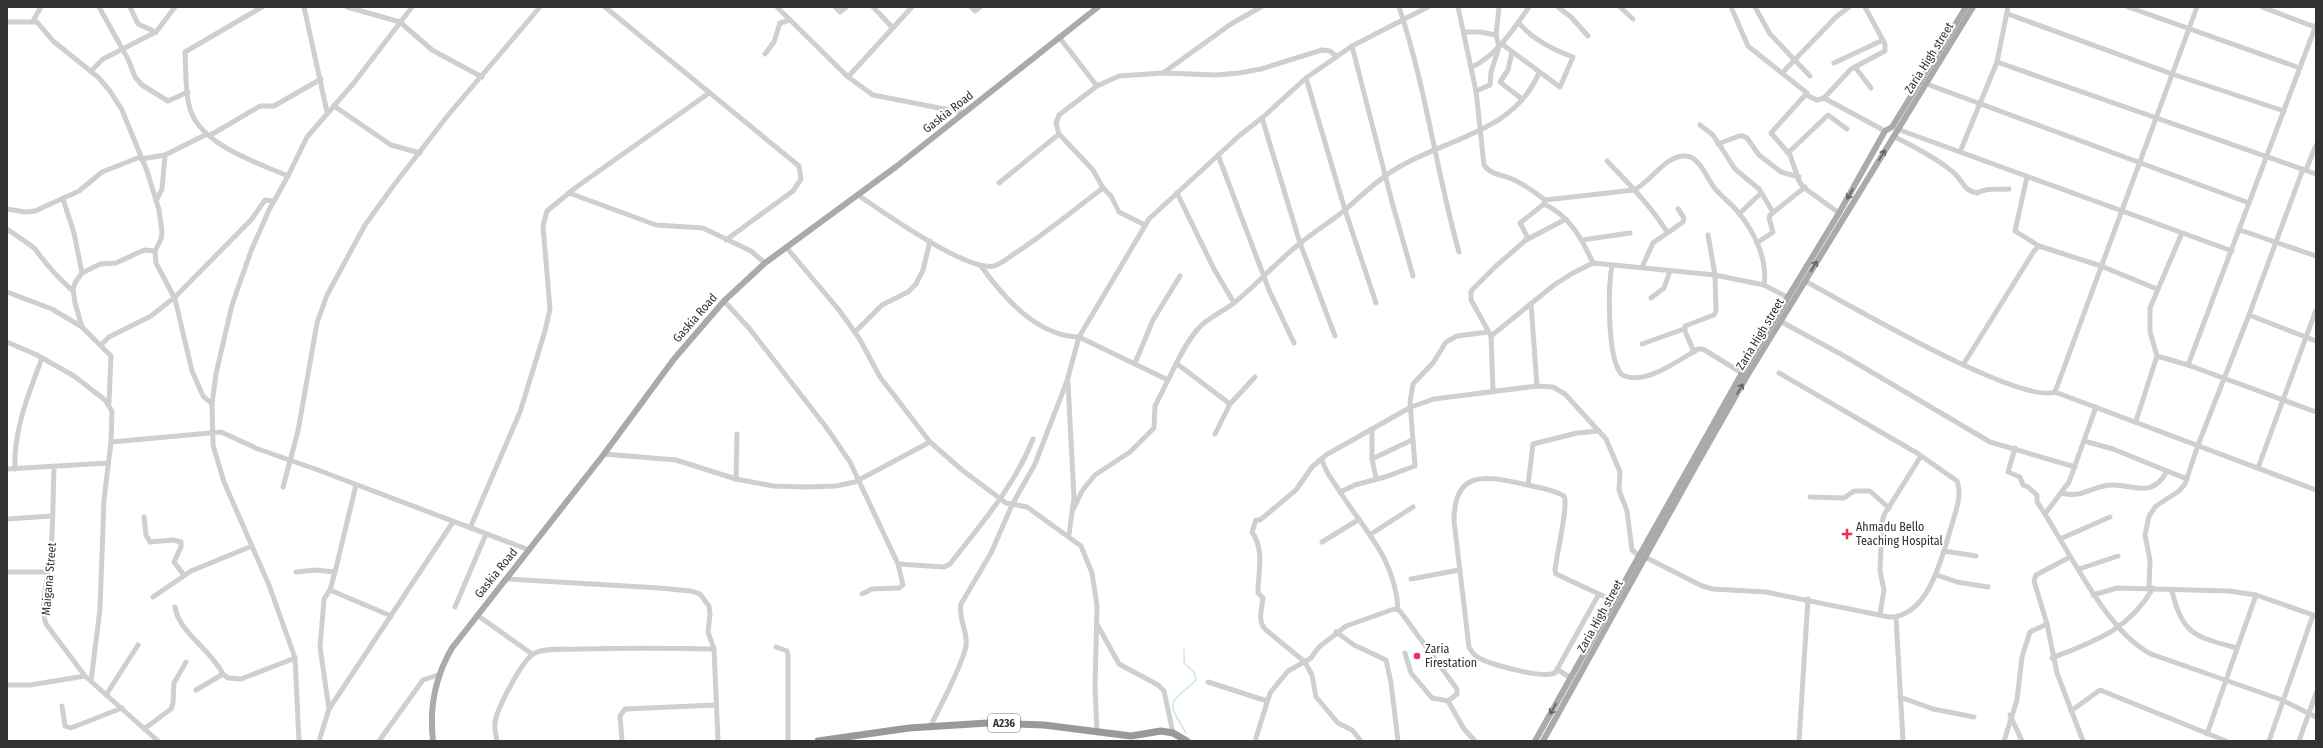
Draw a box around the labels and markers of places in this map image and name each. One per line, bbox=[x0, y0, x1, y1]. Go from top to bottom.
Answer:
place label: Ahmadu Bello Teaching Hospital bbox=[1856, 520, 1943, 548]
marker: Ahmadu Bello Teaching Hospital bbox=[1841, 528, 1853, 540]
place label: Zaria Firestation bbox=[1425, 642, 1477, 670]
marker: Zaria Firestation bbox=[1412, 651, 1422, 661]

